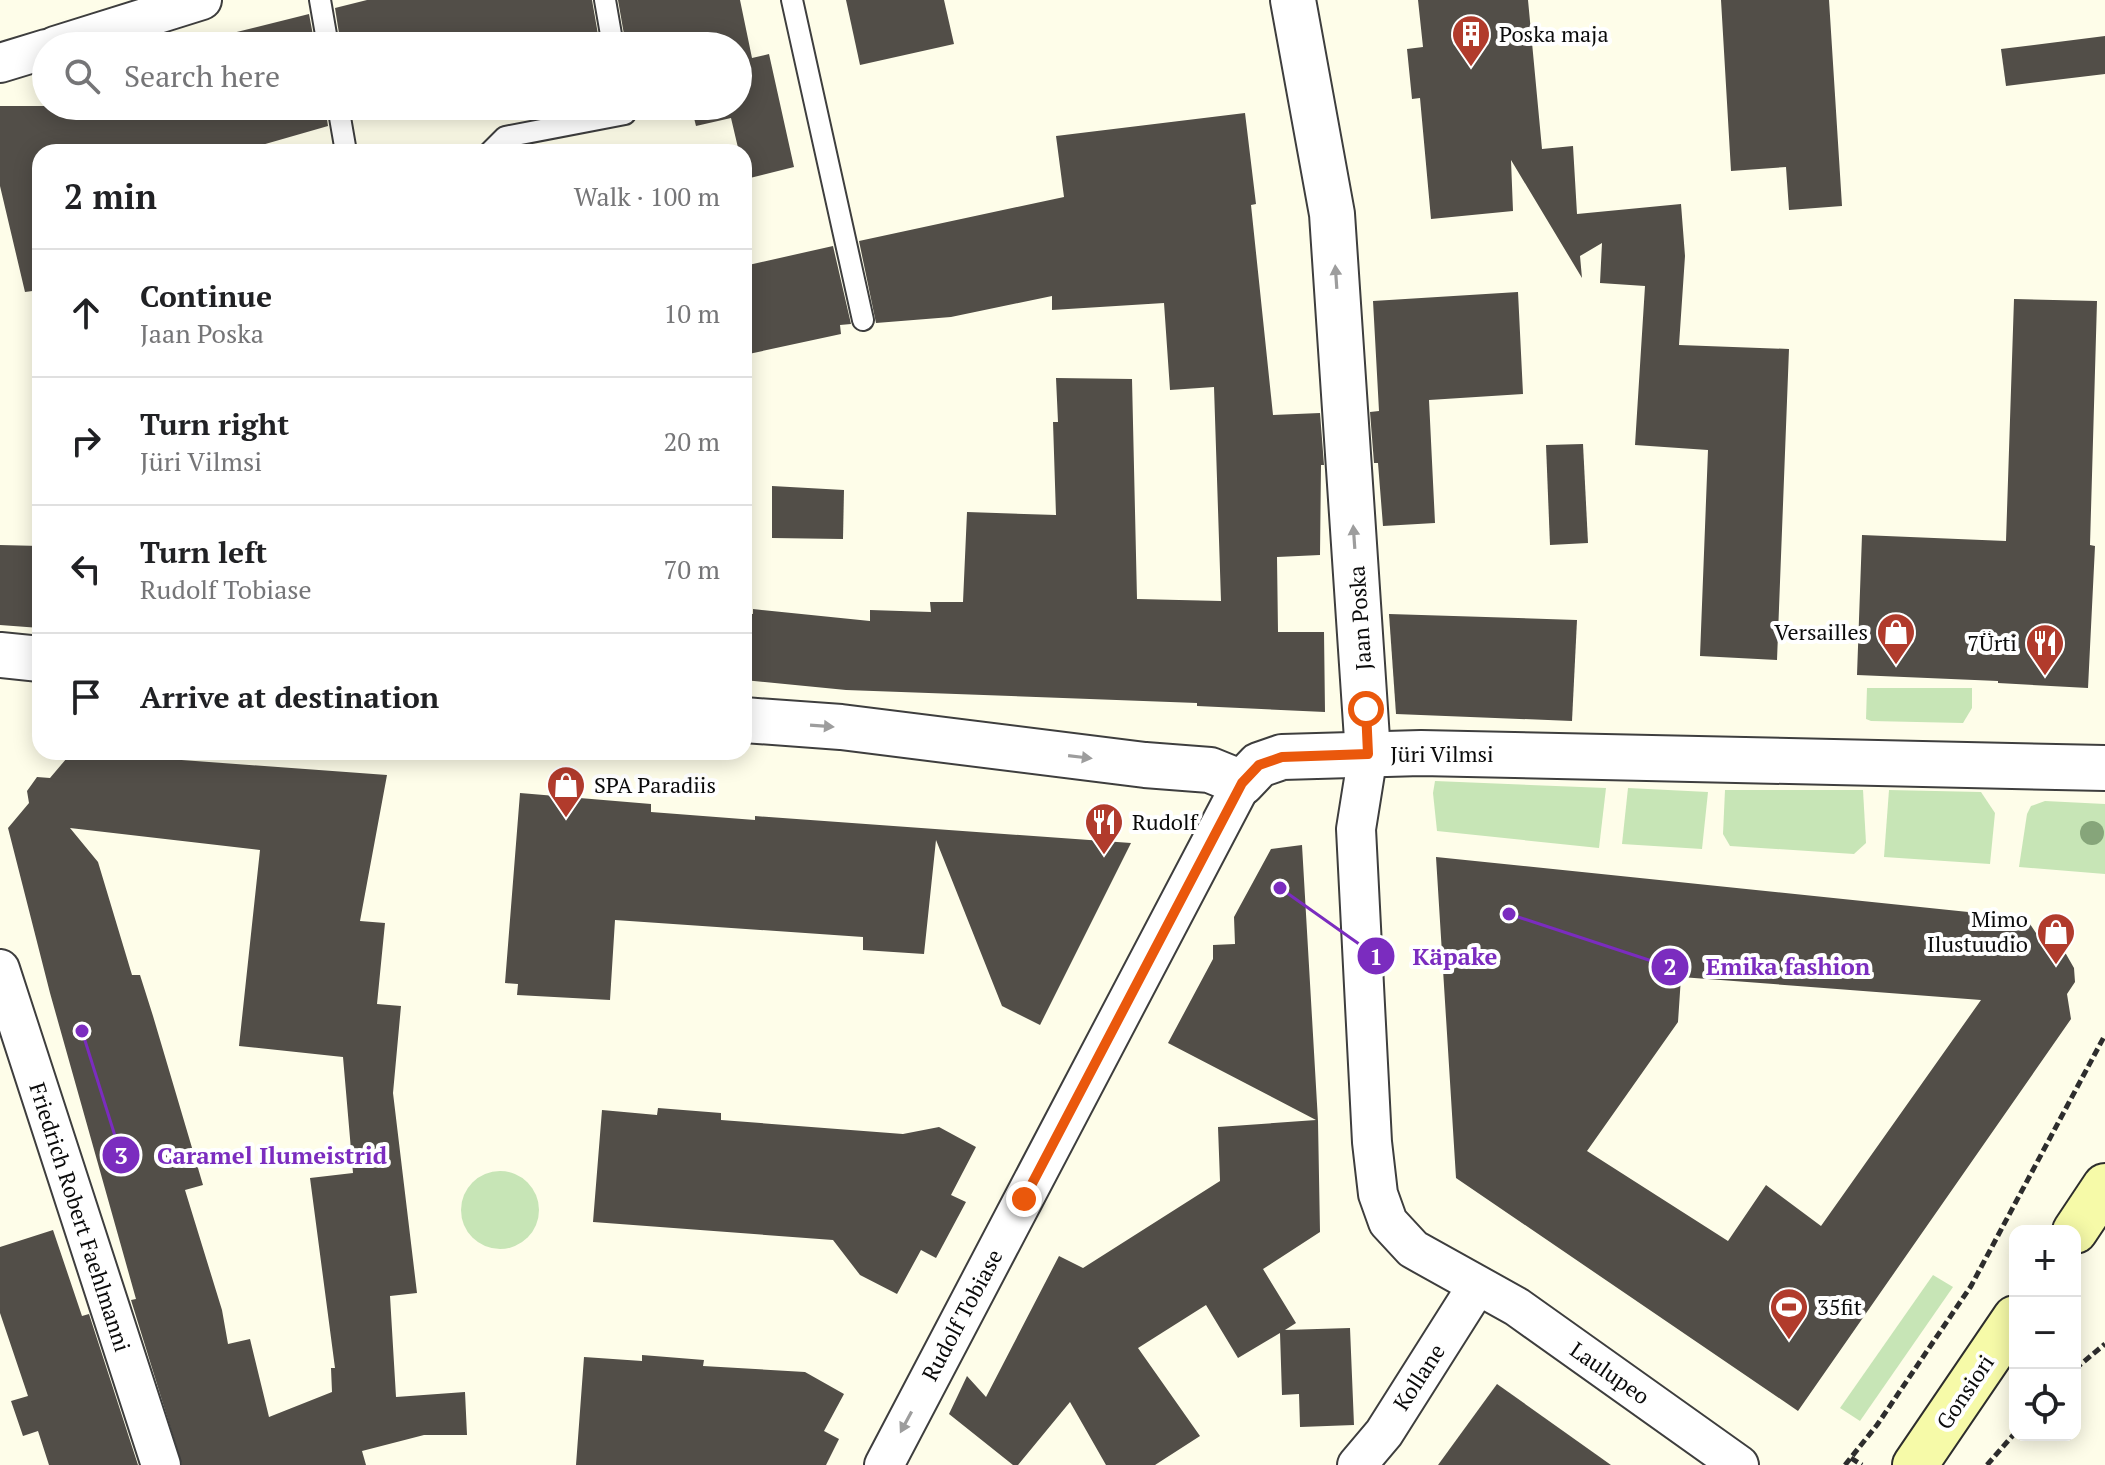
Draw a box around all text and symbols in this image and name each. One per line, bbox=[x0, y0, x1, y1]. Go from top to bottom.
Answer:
building icon: Poska maja bbox=[1450, 13, 1492, 68]
place label: Poska maja bbox=[1499, 19, 1609, 48]
search box bbox=[32, 32, 752, 120]
icon: search bbox=[60, 54, 104, 98]
text: Search here bbox=[124, 56, 280, 96]
text: 2 min bbox=[64, 174, 157, 219]
text: Walk · 100 m bbox=[574, 179, 720, 213]
one-way arrow bbox=[1329, 264, 1342, 289]
text: Continue bbox=[140, 276, 272, 316]
icon: ahead bbox=[64, 291, 108, 335]
text: 10 m bbox=[664, 296, 720, 330]
text: Jaan Poska bbox=[140, 316, 264, 350]
text: Turn right bbox=[140, 404, 289, 444]
icon: right bbox=[64, 419, 108, 463]
text: 20 m bbox=[664, 424, 720, 458]
text: Jüri Vilmsi bbox=[140, 444, 262, 478]
one-way arrow bbox=[1347, 524, 1360, 549]
text: Turn left bbox=[140, 532, 267, 572]
icon: left bbox=[64, 547, 108, 591]
text: 70 m bbox=[664, 552, 720, 586]
street label: Jaan Poska bbox=[1341, 565, 1378, 671]
text: Rudolf Tobiase bbox=[140, 572, 312, 606]
shop icon: Versailles bbox=[1875, 611, 1917, 666]
place label: Versailles bbox=[1774, 617, 1868, 646]
restaurant icon: 7Ürti bbox=[2024, 622, 2066, 677]
place label: 7Ürti bbox=[1967, 628, 2017, 657]
icon: arrive bbox=[64, 675, 108, 719]
text: Arrive at destination bbox=[140, 677, 439, 717]
route start bbox=[1348, 691, 1384, 727]
one-way arrow bbox=[810, 720, 835, 733]
street label: Jüri Vilmsi bbox=[1390, 739, 1494, 768]
one-way arrow bbox=[1068, 751, 1093, 764]
shop icon: SPA Paradiis bbox=[545, 764, 587, 819]
place label: SPA Paradiis bbox=[594, 770, 716, 799]
restaurant icon: Rudolf bbox=[1083, 801, 1125, 856]
place label: Rudolf bbox=[1132, 807, 1199, 836]
place label: Mimo Ilustuudio bbox=[1927, 904, 2028, 958]
shop icon: Mimo Ilustuudio bbox=[2035, 911, 2077, 966]
callout: Käpake bbox=[1356, 932, 1513, 980]
text: 1 bbox=[1369, 940, 1383, 972]
text: Käpake bbox=[1413, 940, 1498, 972]
callout: Emika fashion bbox=[1650, 943, 1887, 991]
text: 2 bbox=[1663, 950, 1677, 982]
text: Emika fashion bbox=[1706, 950, 1871, 982]
street label: Friedrich Robert Faehlmanni bbox=[23, 1079, 138, 1355]
callout: Caramel Ilumeistrid bbox=[101, 1131, 403, 1179]
text: 3 bbox=[114, 1139, 128, 1171]
text: Caramel Ilumeistrid bbox=[157, 1139, 388, 1171]
route end bbox=[1006, 1181, 1042, 1217]
map controls bbox=[2009, 1225, 2081, 1441]
button: + bbox=[2009, 1225, 2081, 1297]
street label: Rudolf Tobiase bbox=[915, 1244, 1008, 1386]
sports icon: 35fit bbox=[1768, 1286, 1810, 1341]
place label: 35fit bbox=[1817, 1292, 1862, 1321]
button: − bbox=[2009, 1297, 2081, 1369]
street label: Laulupeo bbox=[1565, 1335, 1656, 1410]
street label: Kollane bbox=[1386, 1338, 1451, 1416]
street label: Gonsiori bbox=[1929, 1349, 2000, 1435]
button: locate bbox=[2009, 1369, 2081, 1441]
one-way arrow bbox=[900, 1410, 913, 1433]

